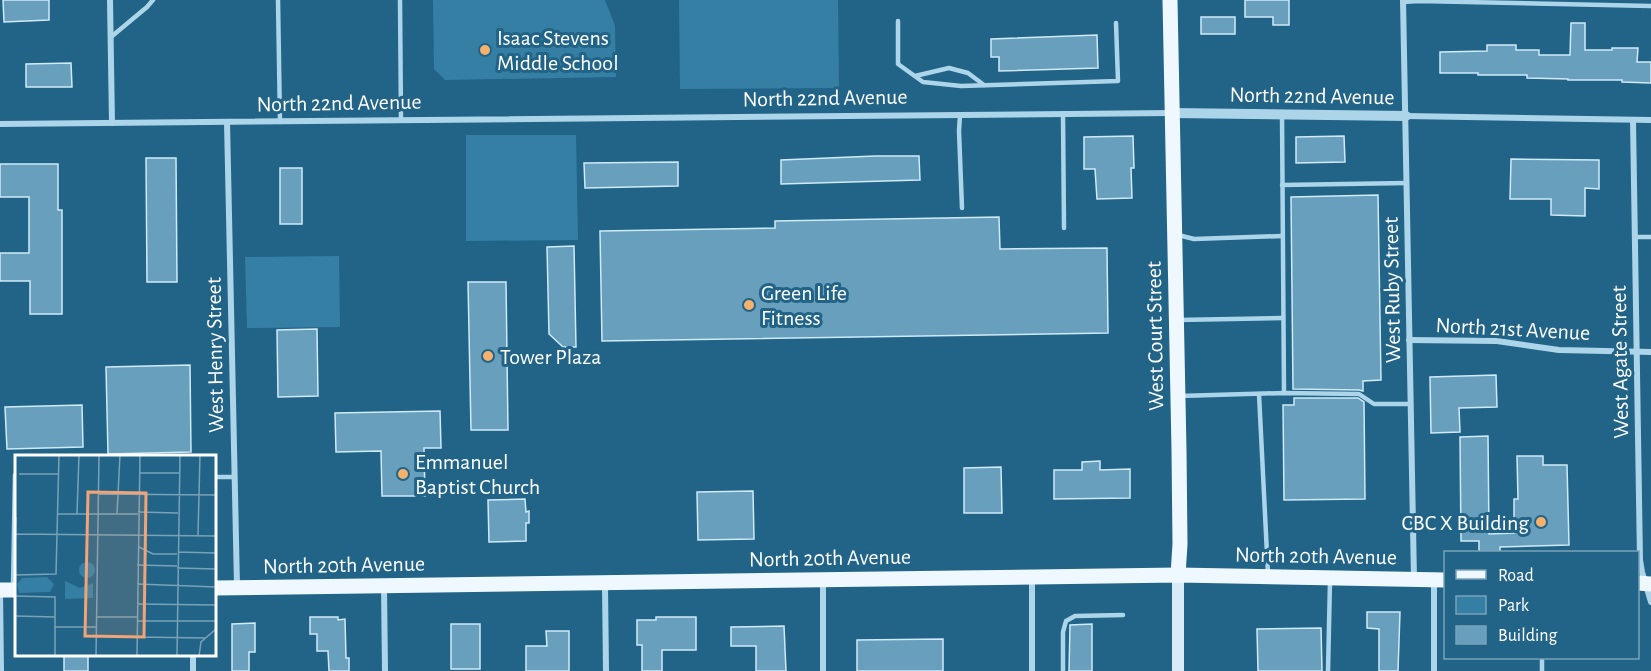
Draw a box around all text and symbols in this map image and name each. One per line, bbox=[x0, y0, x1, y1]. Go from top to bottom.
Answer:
place label: Isaac Stevens Middle School bbox=[497, 27, 619, 74]
marker: Isaac Stevens Middle School bbox=[478, 43, 492, 57]
street label: North 22nd Avenue bbox=[1229, 84, 1395, 108]
street label: North 22nd Avenue bbox=[742, 86, 908, 110]
street label: North 22nd Avenue bbox=[256, 91, 422, 115]
street label: West Ruby Street bbox=[1380, 217, 1404, 363]
street label: West Court Street bbox=[1143, 261, 1167, 411]
street label: West Henry Street bbox=[203, 277, 227, 433]
place label: Green Life Fitness bbox=[761, 282, 847, 329]
street label: West Agate Street bbox=[1608, 285, 1632, 439]
marker: Green Life Fitness bbox=[742, 298, 756, 312]
street label: North 21st Avenue bbox=[1435, 314, 1591, 344]
place label: Tower Plaza bbox=[500, 346, 602, 368]
marker: Tower Plaza bbox=[481, 349, 495, 363]
place label: Emmanuel Baptist Church bbox=[415, 451, 540, 498]
inset map bbox=[15, 455, 216, 656]
marker: Emmanuel Baptist Church bbox=[396, 467, 410, 481]
place label: CBC X Building bbox=[1401, 512, 1529, 534]
marker: CBC X Building bbox=[1534, 515, 1548, 529]
street label: North 20th Avenue bbox=[1235, 544, 1397, 568]
street label: North 20th Avenue bbox=[749, 546, 911, 570]
legend bbox=[1444, 551, 1639, 659]
street label: North 20th Avenue bbox=[263, 553, 425, 577]
text: Road bbox=[1498, 567, 1534, 585]
text: Park bbox=[1498, 597, 1530, 615]
text: Building bbox=[1498, 627, 1558, 645]

